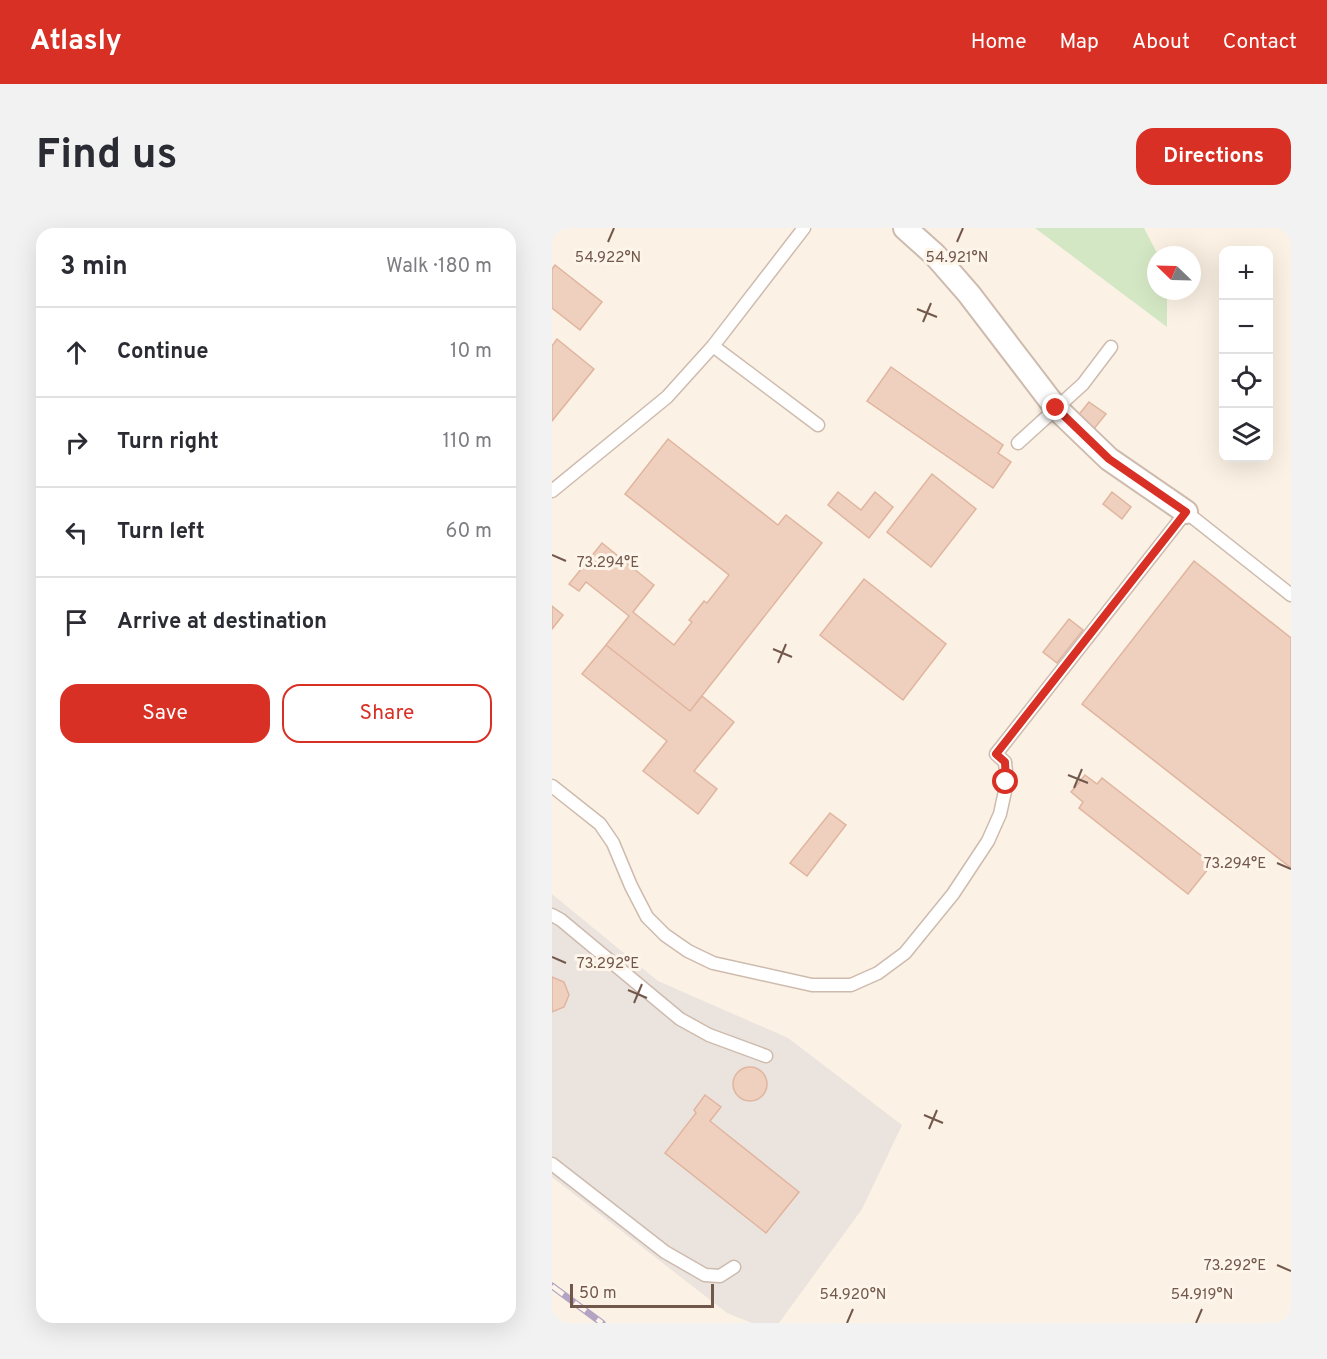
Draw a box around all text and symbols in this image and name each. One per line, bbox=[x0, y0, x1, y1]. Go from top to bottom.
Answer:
text: Atlasly bbox=[30, 24, 122, 60]
text: Home bbox=[971, 29, 1027, 56]
text: Map bbox=[1060, 29, 1099, 56]
text: About bbox=[1132, 29, 1190, 56]
text: Contact bbox=[1223, 29, 1297, 56]
button: Directions bbox=[1136, 128, 1291, 185]
text: Find us bbox=[36, 130, 177, 183]
north arrow bbox=[1147, 246, 1201, 300]
map controls bbox=[1219, 246, 1273, 462]
button: + bbox=[1219, 246, 1273, 300]
text: 54.922°N bbox=[575, 249, 641, 268]
text: 54.921°N bbox=[926, 249, 988, 268]
text: 3 min bbox=[60, 251, 128, 284]
text: Walk · 180 m bbox=[386, 254, 492, 280]
button: − bbox=[1219, 300, 1273, 354]
icon: ahead bbox=[60, 336, 93, 369]
text: Continue bbox=[117, 339, 208, 366]
text: 10 m bbox=[450, 339, 492, 365]
button: locate bbox=[1219, 354, 1273, 408]
route end bbox=[1042, 394, 1068, 420]
button: layers bbox=[1219, 408, 1273, 462]
icon: right bbox=[60, 426, 93, 459]
text: Turn right bbox=[117, 429, 219, 456]
text: 110 m bbox=[443, 429, 492, 455]
icon: left bbox=[60, 516, 93, 549]
text: Turn left bbox=[117, 519, 205, 546]
text: 60 m bbox=[446, 519, 492, 545]
text: 73.294°E bbox=[577, 554, 639, 573]
icon: arrive bbox=[60, 606, 93, 639]
text: Arrive at destination bbox=[117, 609, 327, 636]
button: Save bbox=[60, 684, 270, 743]
button: Share bbox=[282, 684, 492, 743]
route start bbox=[992, 768, 1018, 794]
text: 73.294°E bbox=[1204, 855, 1266, 874]
text: 73.292°E bbox=[577, 955, 639, 974]
text: 73.292°E bbox=[1204, 1257, 1266, 1276]
scale bar bbox=[570, 1281, 714, 1308]
text: 50 m bbox=[579, 1284, 617, 1304]
text: 54.920°N bbox=[820, 1286, 886, 1305]
text: 54.919°N bbox=[1171, 1286, 1233, 1305]

